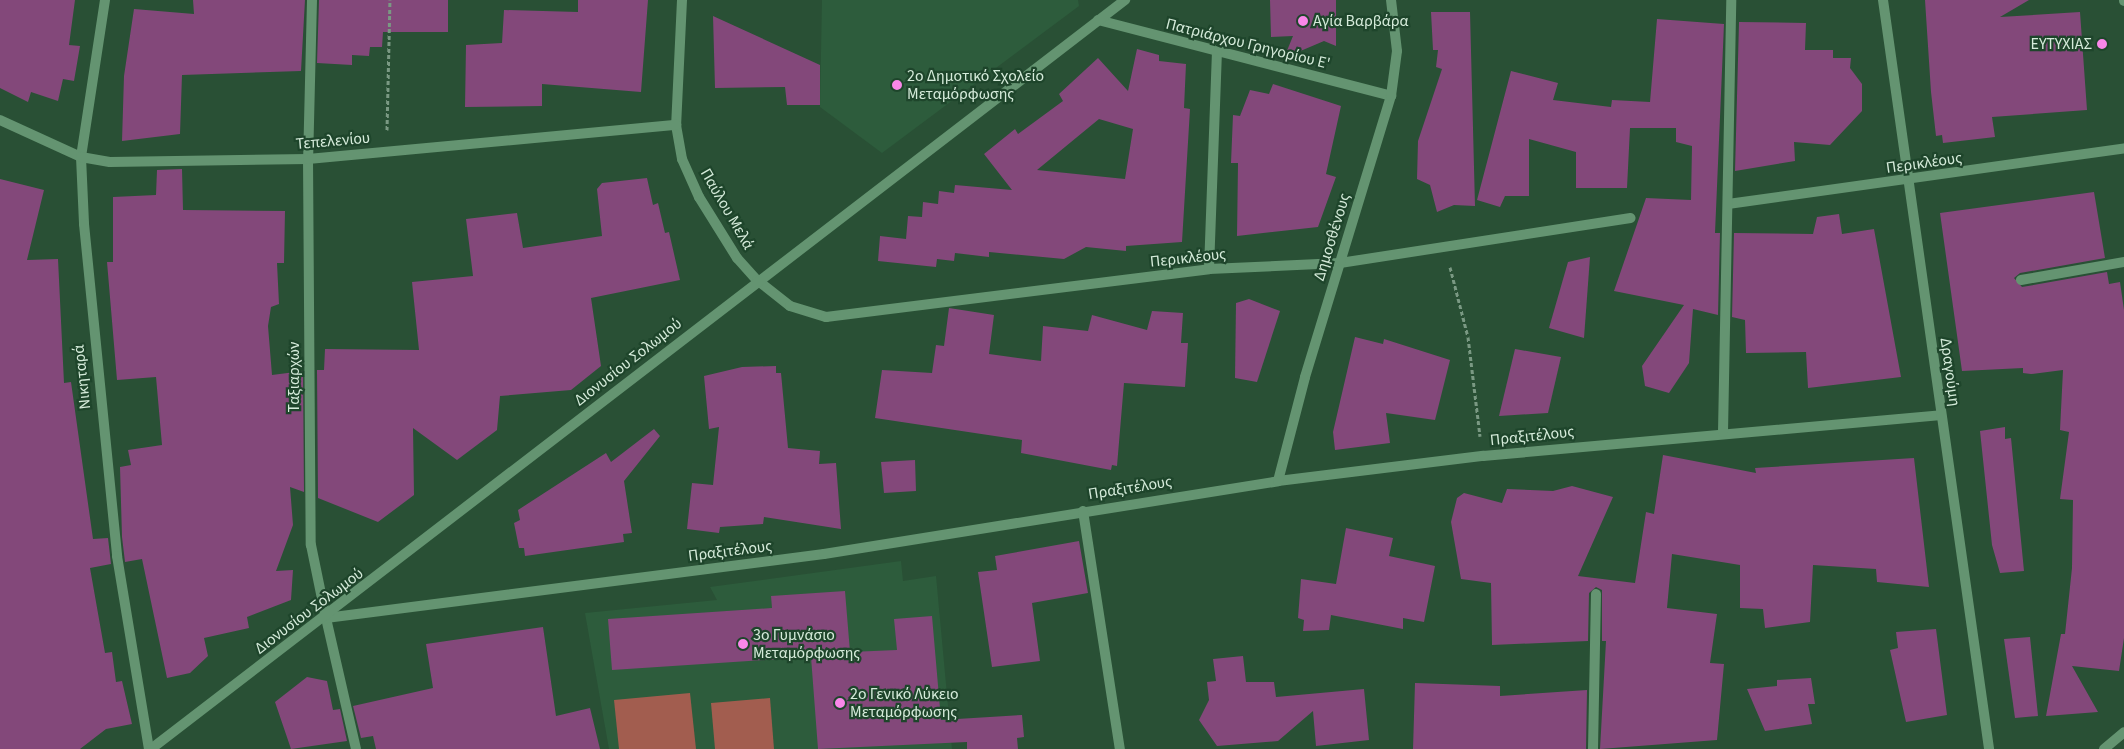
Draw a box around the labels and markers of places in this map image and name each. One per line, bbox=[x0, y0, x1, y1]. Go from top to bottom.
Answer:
place label: Αγία Βαρβάρα bbox=[1313, 11, 1408, 31]
marker: Αγία Βαρβάρα bbox=[1297, 15, 1309, 27]
place label: ΕΥΤΥΧΙΑΣ bbox=[2030, 34, 2092, 54]
marker: ΕΥΤΥΧΙΑΣ bbox=[2096, 38, 2108, 50]
place label: 2ο Δημοτικό Σχολείο Μεταμόρφωσης bbox=[907, 66, 1044, 104]
marker: 2ο Δημοτικό Σχολείο Μεταμόρφωσης bbox=[891, 79, 903, 91]
place label: 3ο Γυμνάσιο Μεταμόρφωσης bbox=[753, 625, 860, 663]
marker: 3ο Γυμνάσιο Μεταμόρφωσης bbox=[737, 638, 749, 650]
place label: 2ο Γενικό Λύκειο Μεταμόρφωσης bbox=[850, 684, 959, 722]
marker: 2ο Γενικό Λύκειο Μεταμόρφωσης bbox=[834, 697, 846, 709]

